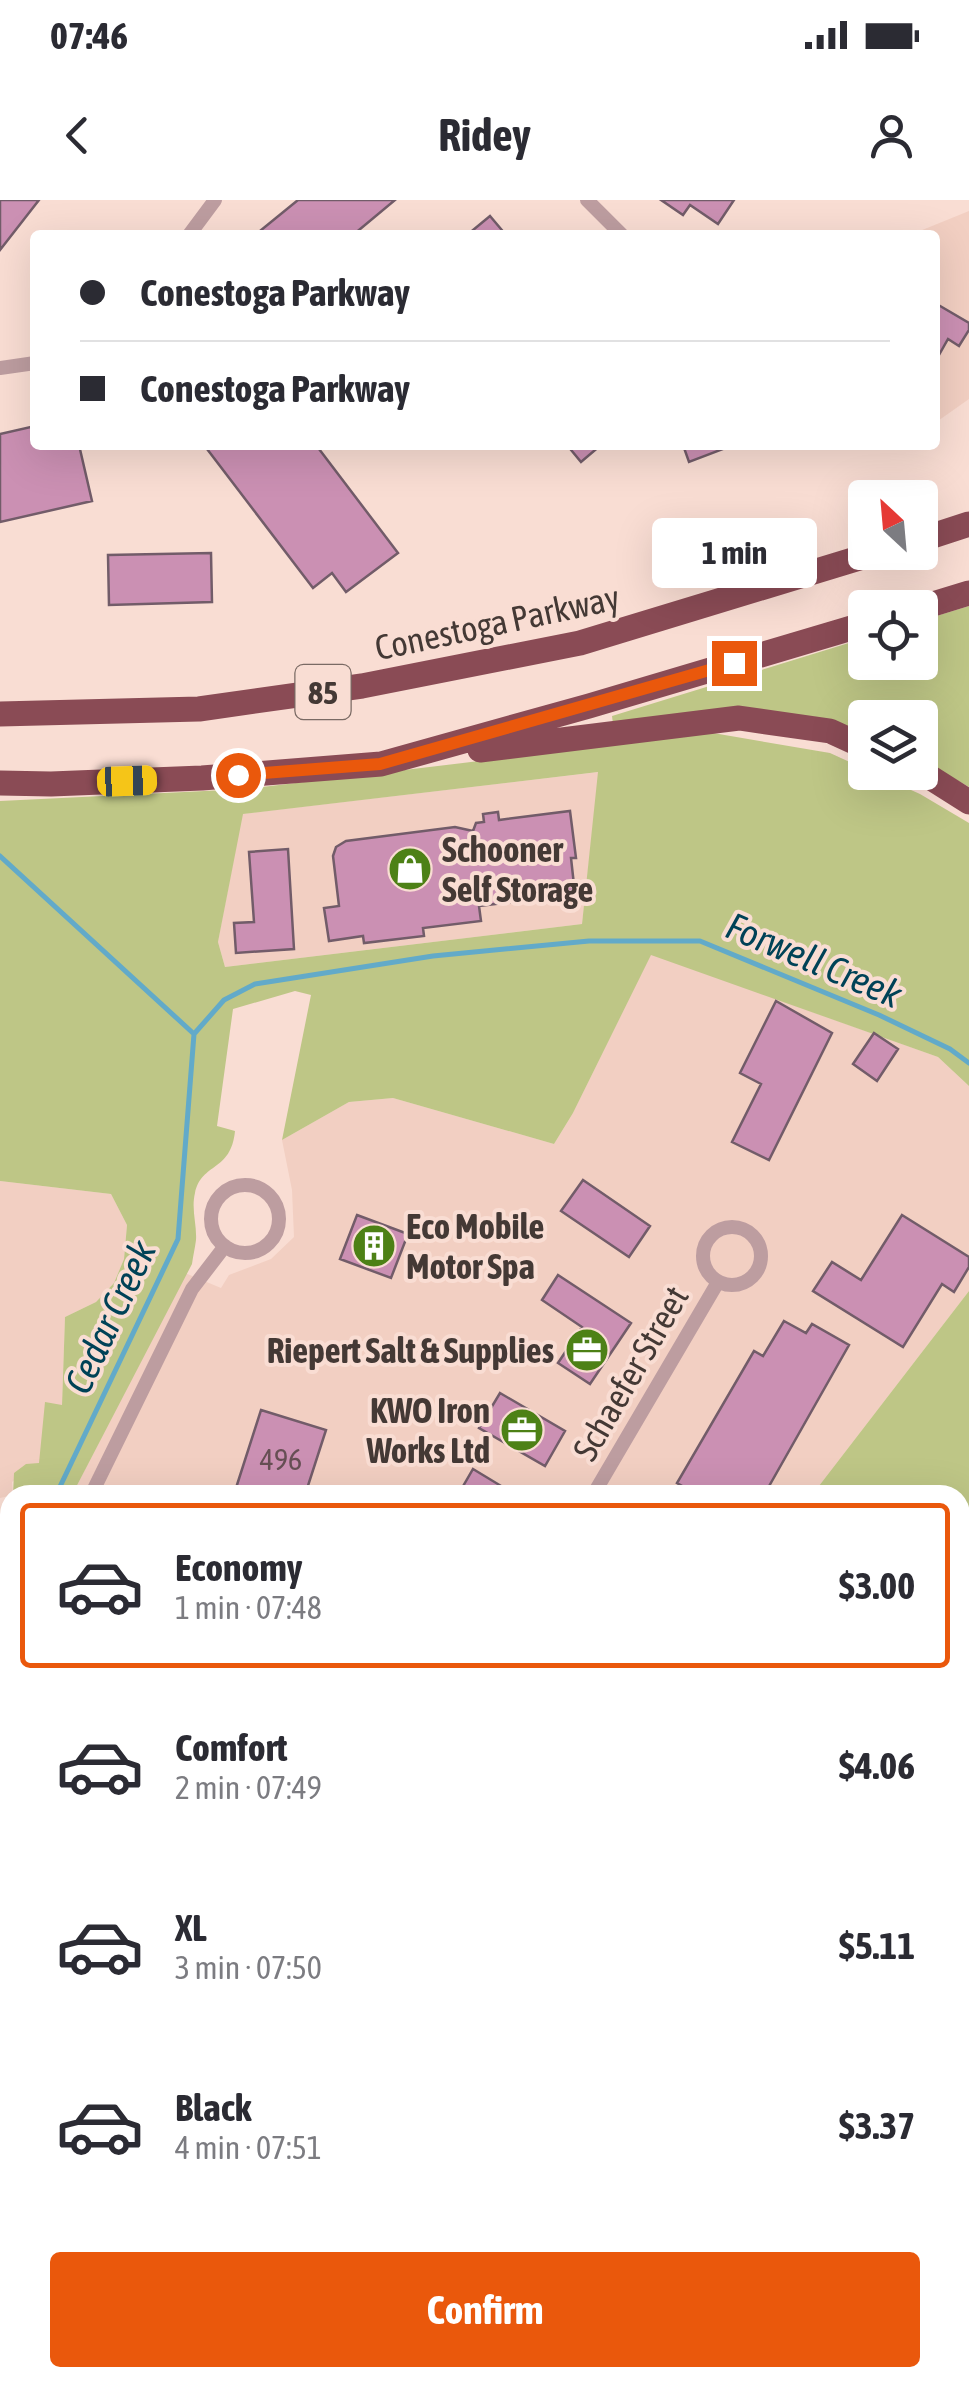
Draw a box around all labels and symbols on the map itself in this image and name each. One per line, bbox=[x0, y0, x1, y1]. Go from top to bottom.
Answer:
north arrow bbox=[848, 480, 938, 570]
callout: 1 min bbox=[652, 518, 816, 588]
street label: Conestoga Parkway bbox=[371, 577, 623, 667]
route end bbox=[712, 641, 757, 686]
road number: 85 bbox=[296, 665, 350, 719]
route start bbox=[216, 753, 261, 798]
car bbox=[96, 765, 158, 797]
place label: Schooner Self Storage bbox=[442, 829, 593, 909]
shop icon: Schooner Self Storage bbox=[387, 846, 433, 892]
water label: Forwell Creek bbox=[720, 904, 909, 1017]
place label: Eco Mobile Motor Spa bbox=[406, 1206, 544, 1286]
building icon: Eco Mobile Motor Spa bbox=[351, 1223, 397, 1269]
water label: Cedar Creek bbox=[56, 1233, 165, 1400]
street label: Schaefer Street bbox=[564, 1279, 696, 1467]
office icon: Riepert Salt & Supplies bbox=[564, 1327, 610, 1373]
place label: Riepert Salt & Supplies bbox=[267, 1330, 554, 1370]
place label: KWO Iron Works Ltd bbox=[365, 1390, 490, 1470]
office icon: KWO Iron Works Ltd bbox=[499, 1407, 545, 1453]
house number: 496 bbox=[260, 1442, 302, 1476]

